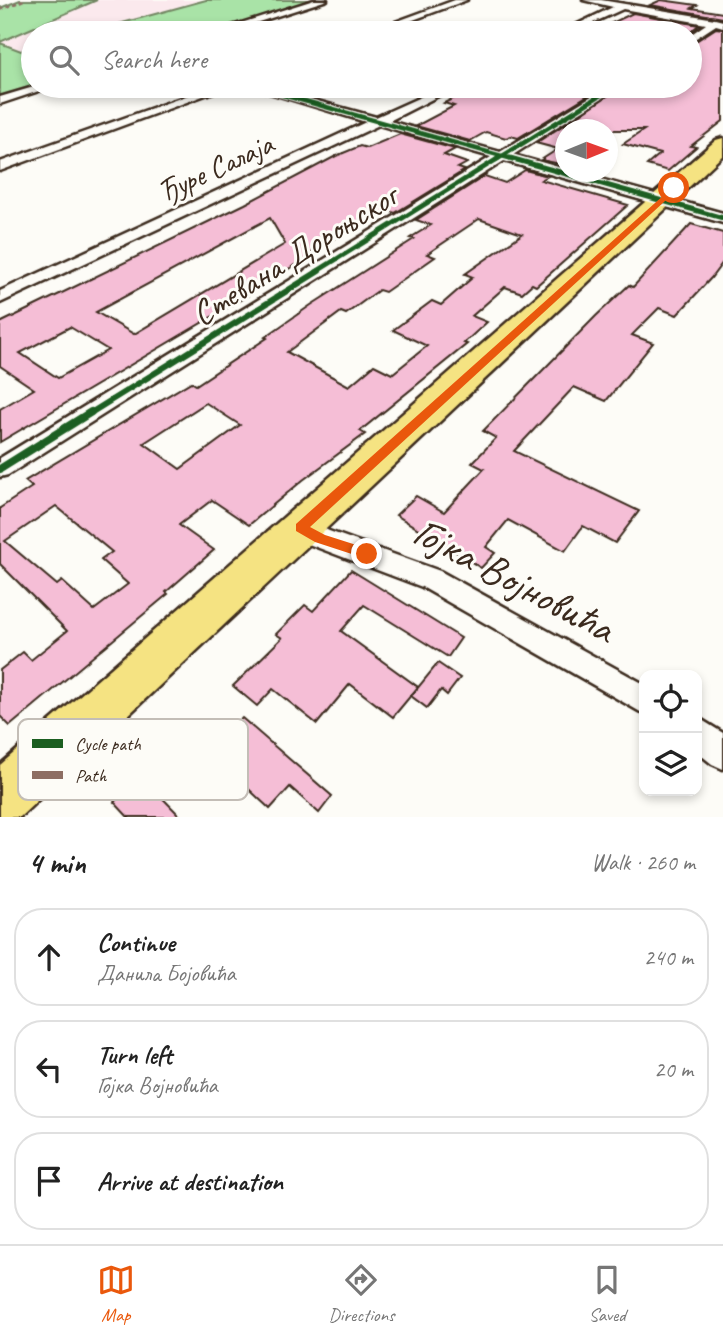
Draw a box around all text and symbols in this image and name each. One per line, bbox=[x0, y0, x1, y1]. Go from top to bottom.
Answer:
search box bbox=[21, 21, 702, 98]
icon: search bbox=[45, 41, 83, 79]
text: Search here bbox=[101, 43, 207, 76]
north arrow bbox=[555, 119, 618, 182]
street label: Ђуре Салаја bbox=[151, 124, 281, 211]
street label: Стевана Дороњског bbox=[183, 171, 409, 336]
route start bbox=[658, 172, 689, 203]
street label: Гојка Војновића bbox=[404, 505, 626, 656]
route end bbox=[351, 538, 382, 569]
map controls bbox=[639, 670, 702, 796]
button: locate bbox=[639, 670, 702, 733]
legend bbox=[18, 719, 248, 800]
text: Cycle path bbox=[75, 732, 141, 756]
button: layers bbox=[639, 733, 702, 796]
text: Path bbox=[75, 764, 108, 788]
text: 4 min bbox=[28, 844, 85, 882]
text: Walk · 260 m bbox=[591, 848, 695, 877]
text: Continue bbox=[97, 926, 175, 959]
icon: ahead bbox=[30, 938, 68, 976]
text: 240 m bbox=[644, 943, 693, 972]
text: Данила Бојовића bbox=[97, 959, 235, 988]
text: Turn left bbox=[97, 1038, 172, 1071]
icon: left bbox=[30, 1050, 68, 1088]
text: 20 m bbox=[654, 1055, 693, 1084]
text: Гојка Војновића bbox=[97, 1071, 218, 1100]
icon: arrive bbox=[30, 1162, 68, 1200]
text: Arrive at destination bbox=[97, 1165, 283, 1198]
tab: Map bbox=[97, 1261, 135, 1327]
tab: Directions bbox=[328, 1261, 395, 1327]
tab: Saved bbox=[588, 1261, 626, 1327]

